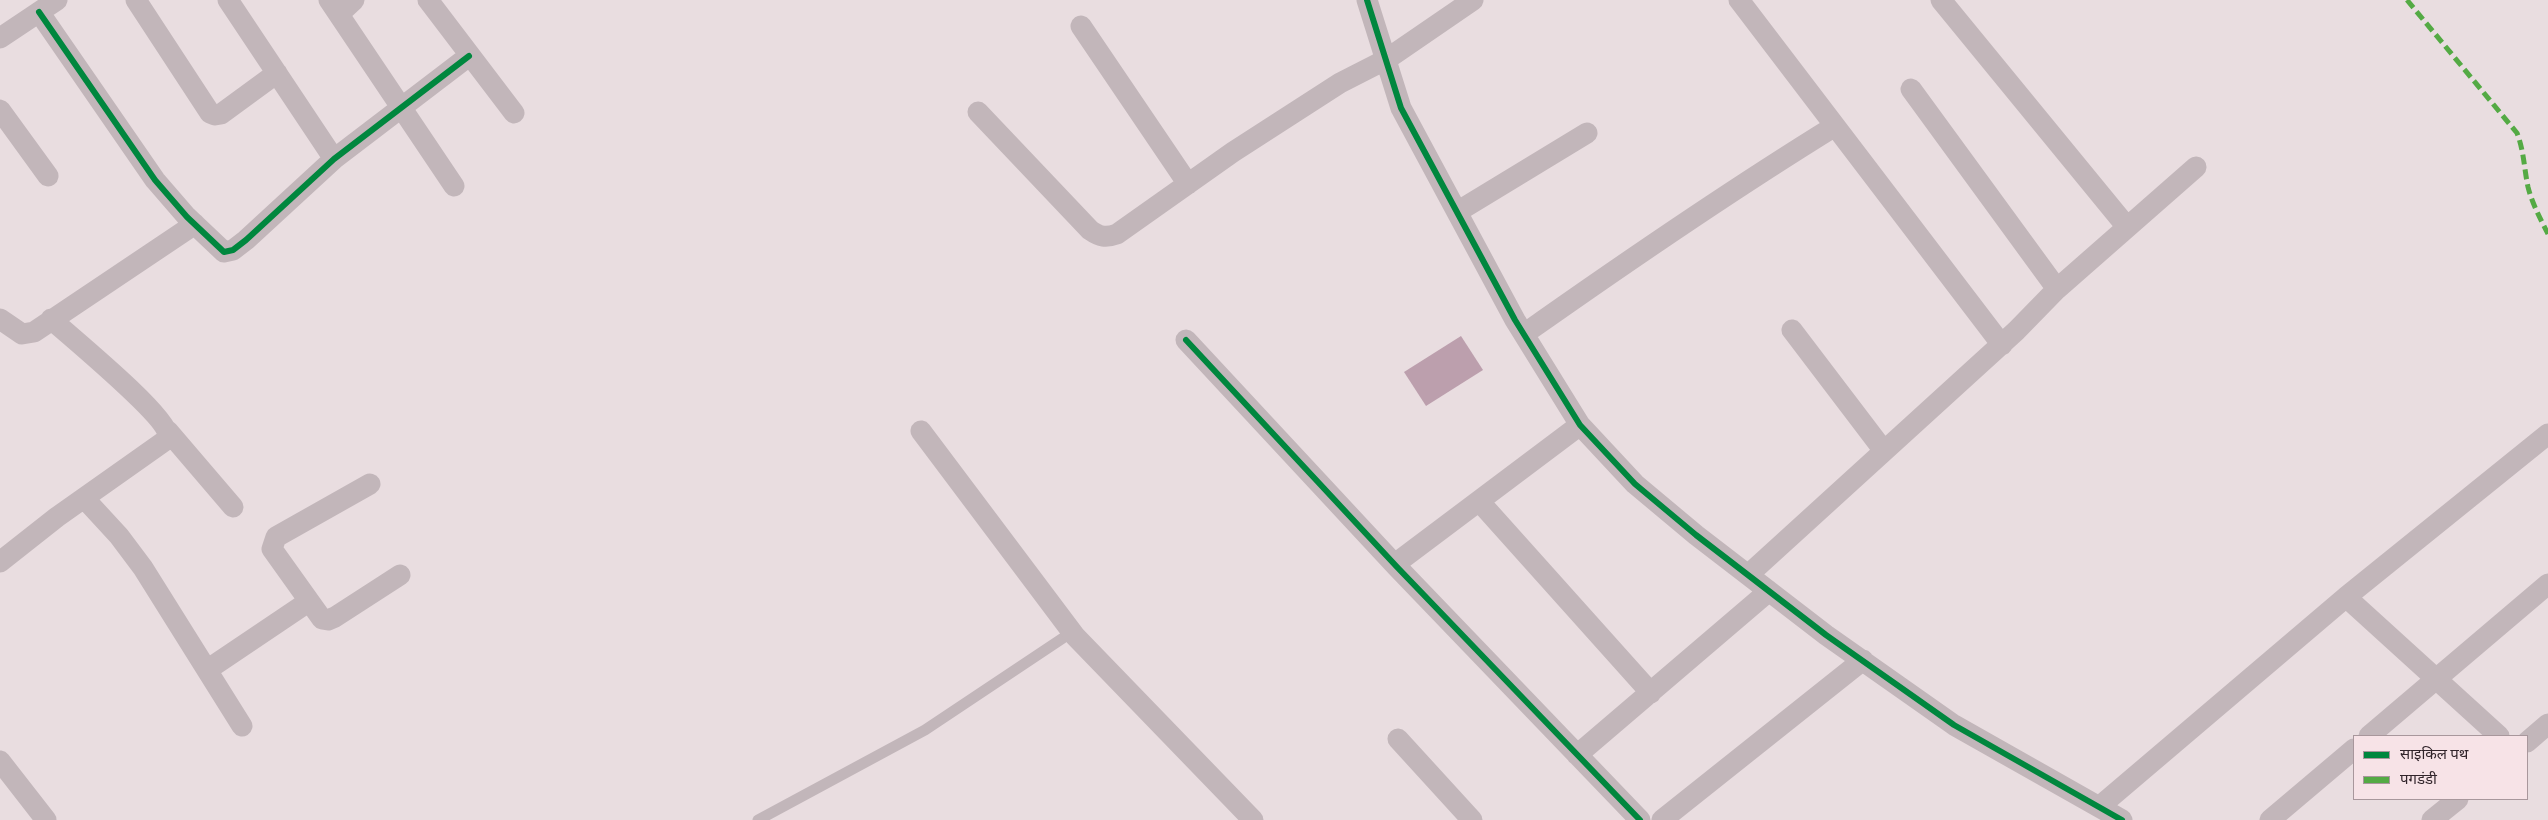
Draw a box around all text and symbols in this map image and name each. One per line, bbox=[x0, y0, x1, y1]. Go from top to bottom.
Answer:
legend bbox=[2353, 735, 2528, 800]
text: साइकिल पथ bbox=[2400, 745, 2468, 763]
text: पगडंडी bbox=[2400, 770, 2437, 788]

